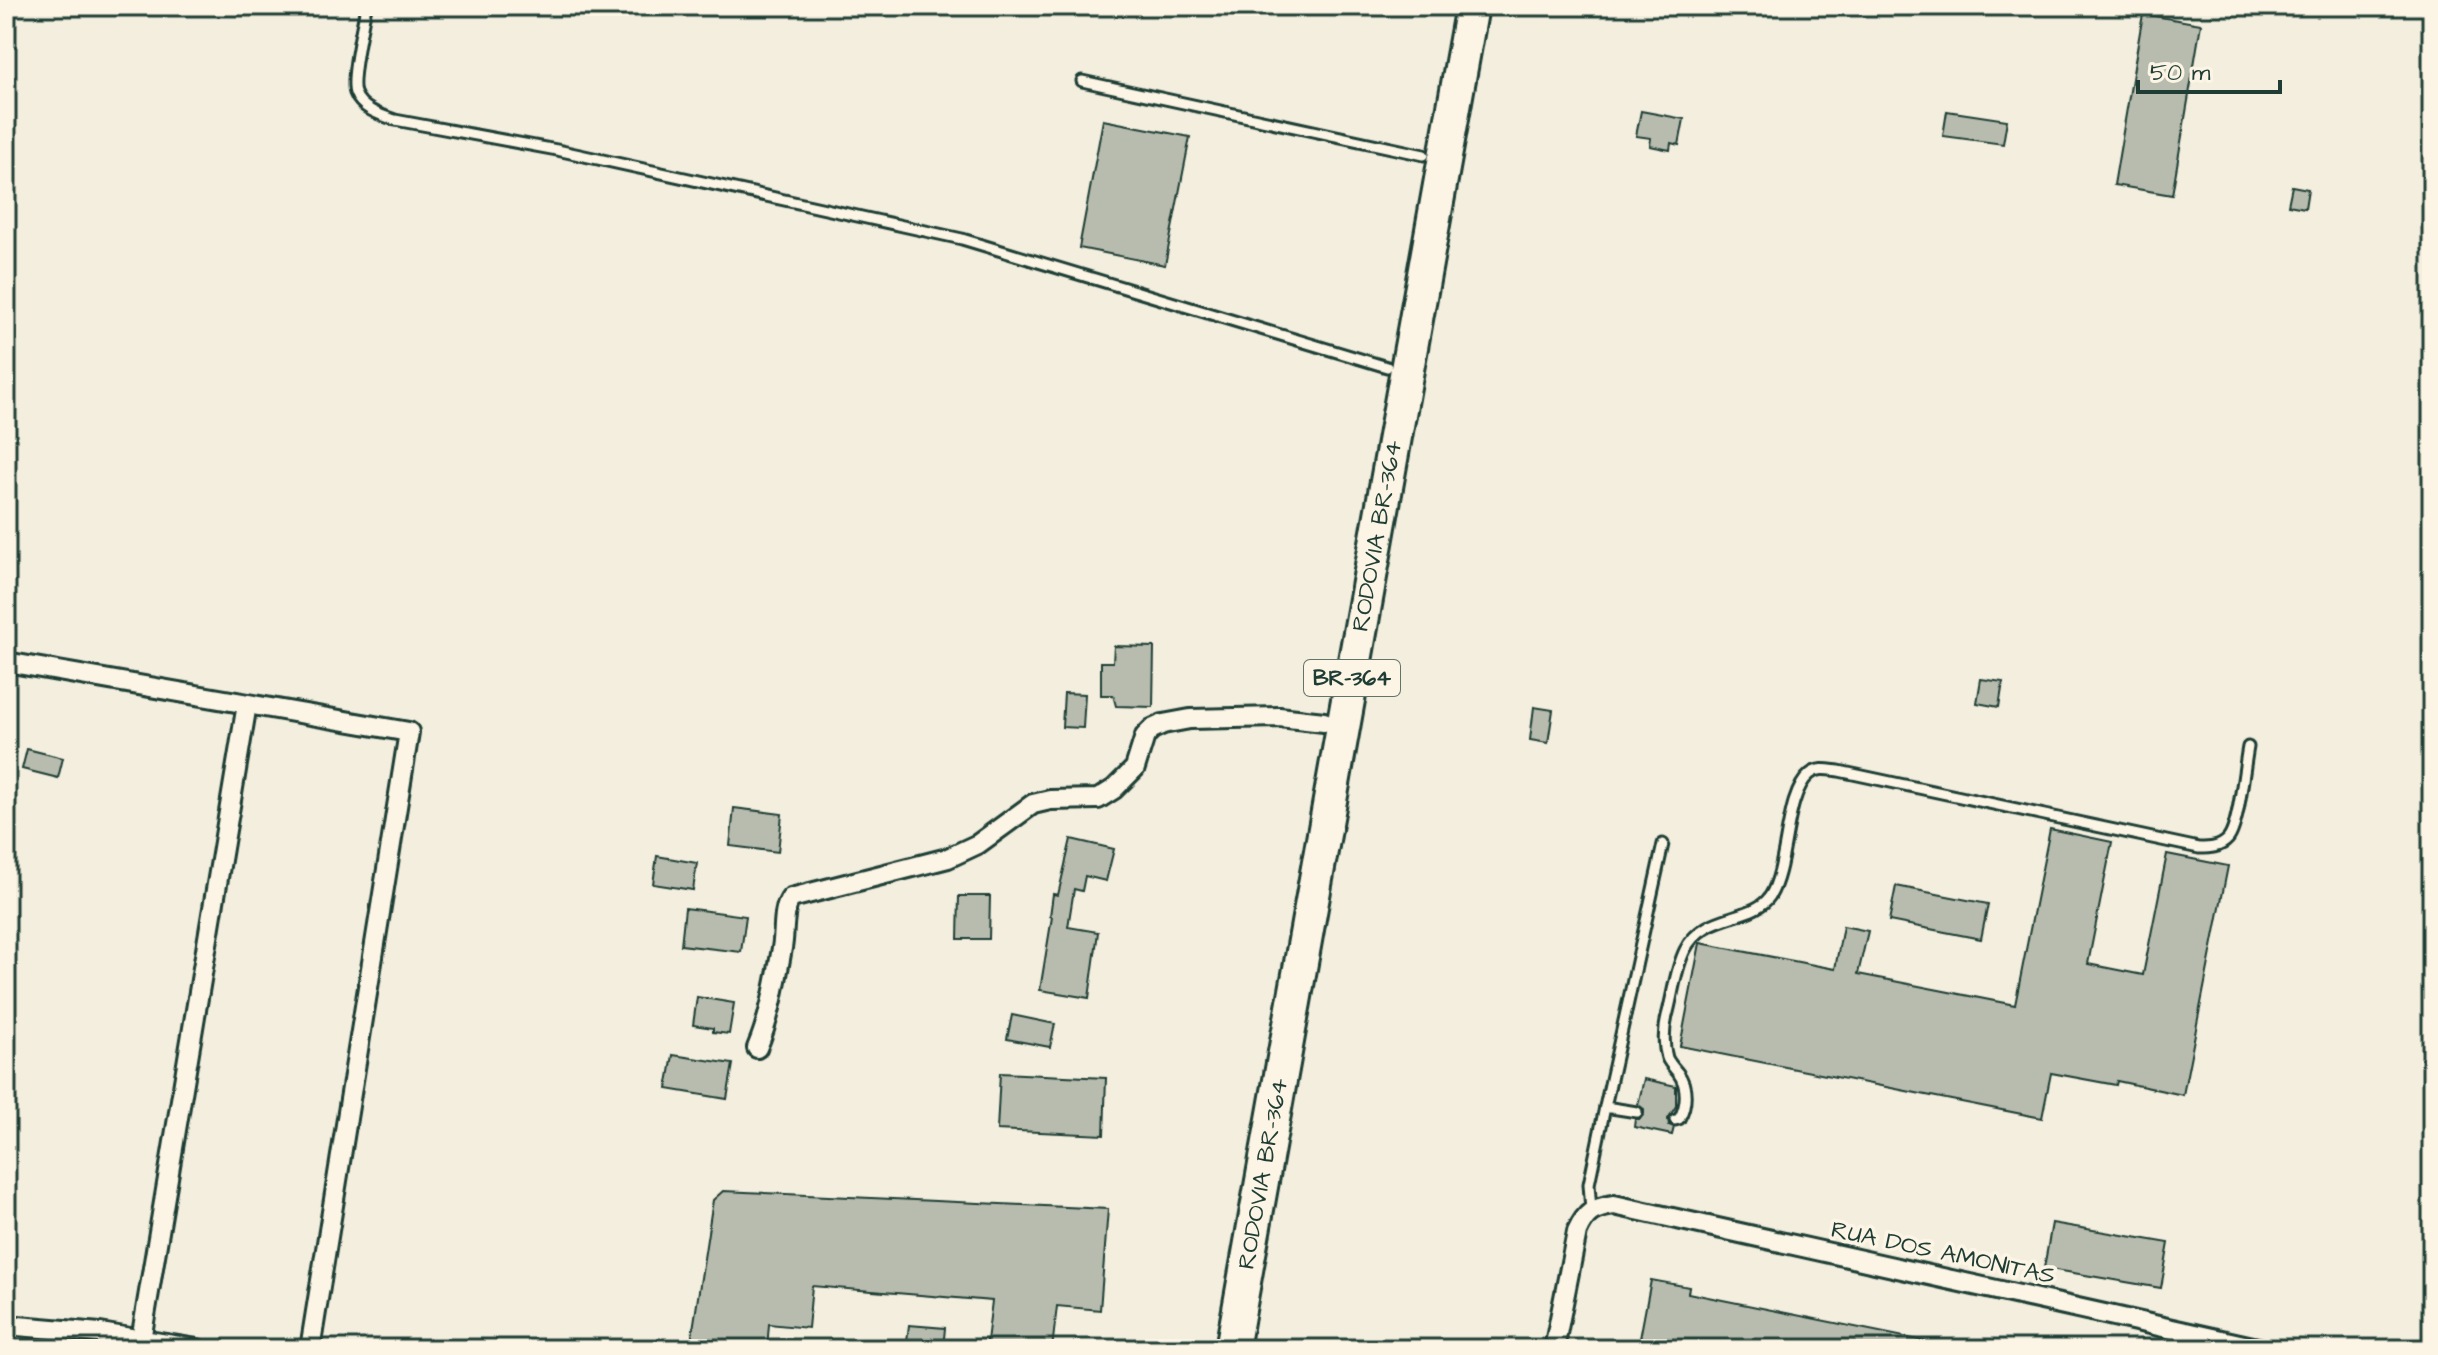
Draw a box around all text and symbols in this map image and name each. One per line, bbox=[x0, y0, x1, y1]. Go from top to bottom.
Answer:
scale bar bbox=[2138, 44, 2280, 94]
text: 50 m bbox=[2150, 56, 2211, 90]
street label: RODOVIA BR-364 bbox=[1344, 438, 1411, 634]
road number: BR-364 bbox=[1304, 660, 1400, 696]
street label: RODOVIA BR-364 bbox=[1230, 1075, 1297, 1272]
street label: RUA DOS AMONITAS bbox=[1828, 1213, 2058, 1293]

